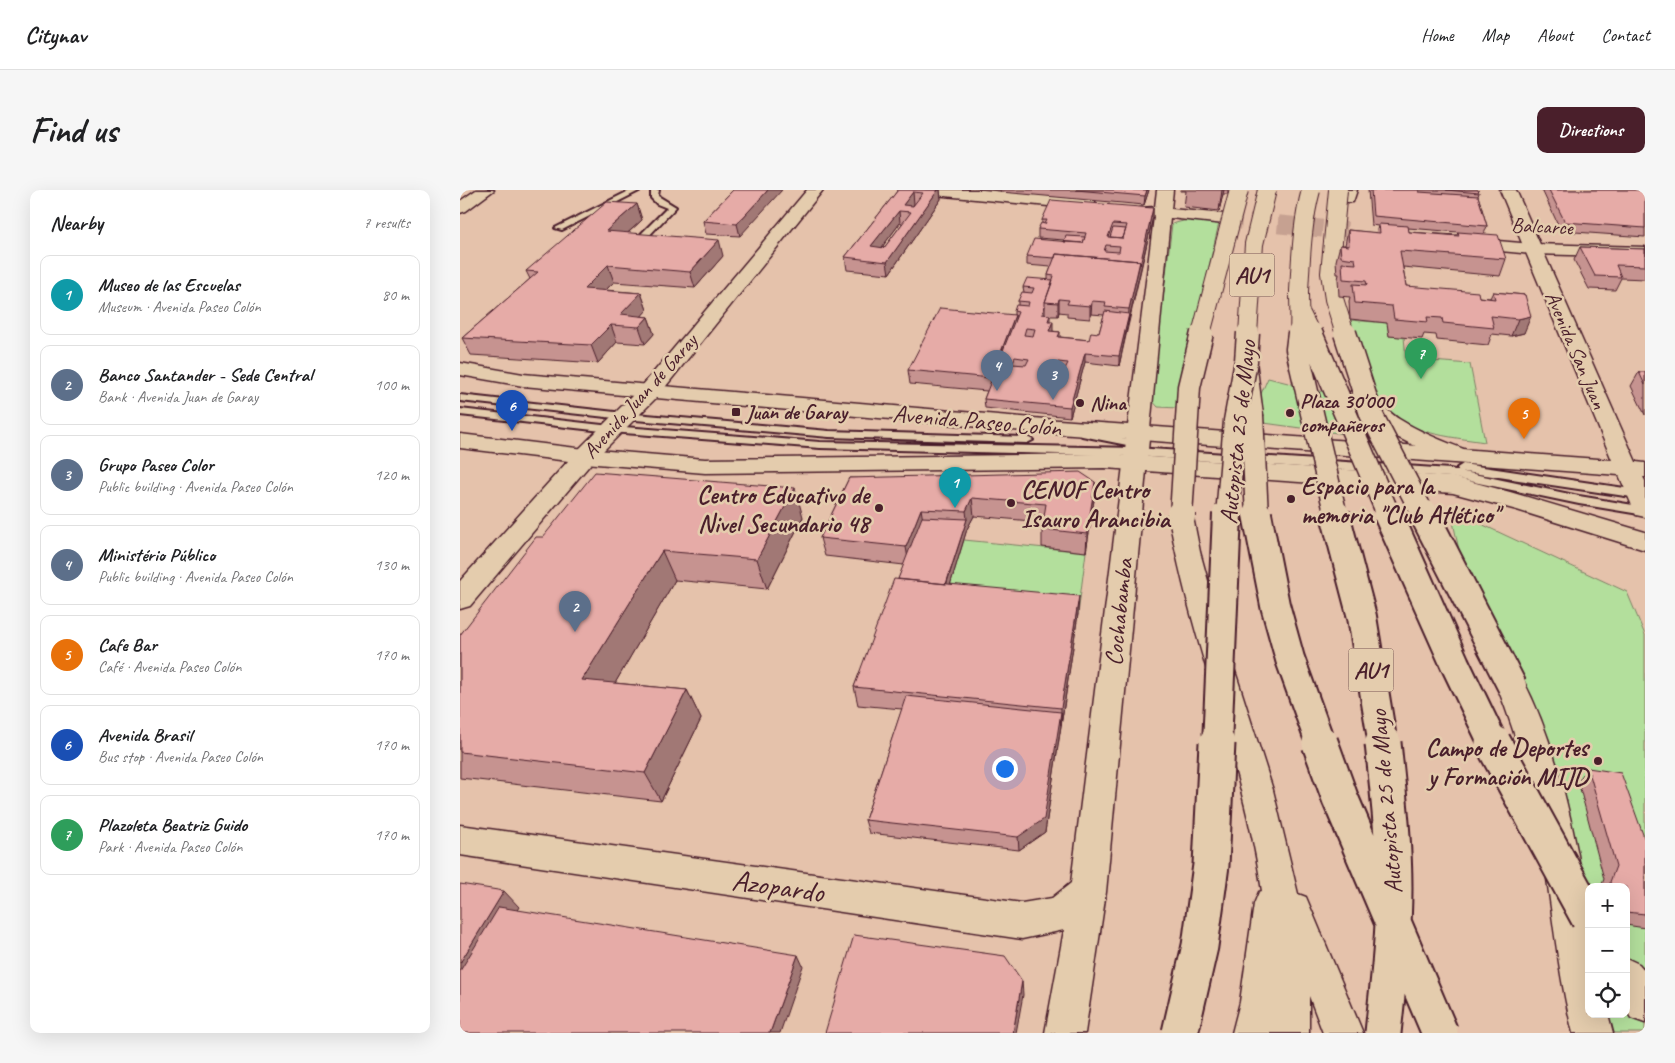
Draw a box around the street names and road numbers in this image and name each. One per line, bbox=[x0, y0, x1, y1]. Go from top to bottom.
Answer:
street label: Balcarce bbox=[1511, 211, 1574, 241]
road number: AU1 bbox=[1230, 254, 1274, 296]
street label: Avenida San Juan bbox=[1540, 287, 1613, 413]
street label: Avenida Juan de Garay bbox=[577, 327, 704, 464]
street label: Autopista 25 de Mayo bbox=[1212, 338, 1264, 526]
street label: Avenida Paseo Colón bbox=[891, 398, 1063, 444]
street label: Cochabamba bbox=[1097, 555, 1141, 667]
road number: AU1 bbox=[1348, 648, 1394, 692]
street label: Autopista 25 de Mayo bbox=[1362, 707, 1410, 895]
street label: Azopardo bbox=[730, 861, 828, 911]

